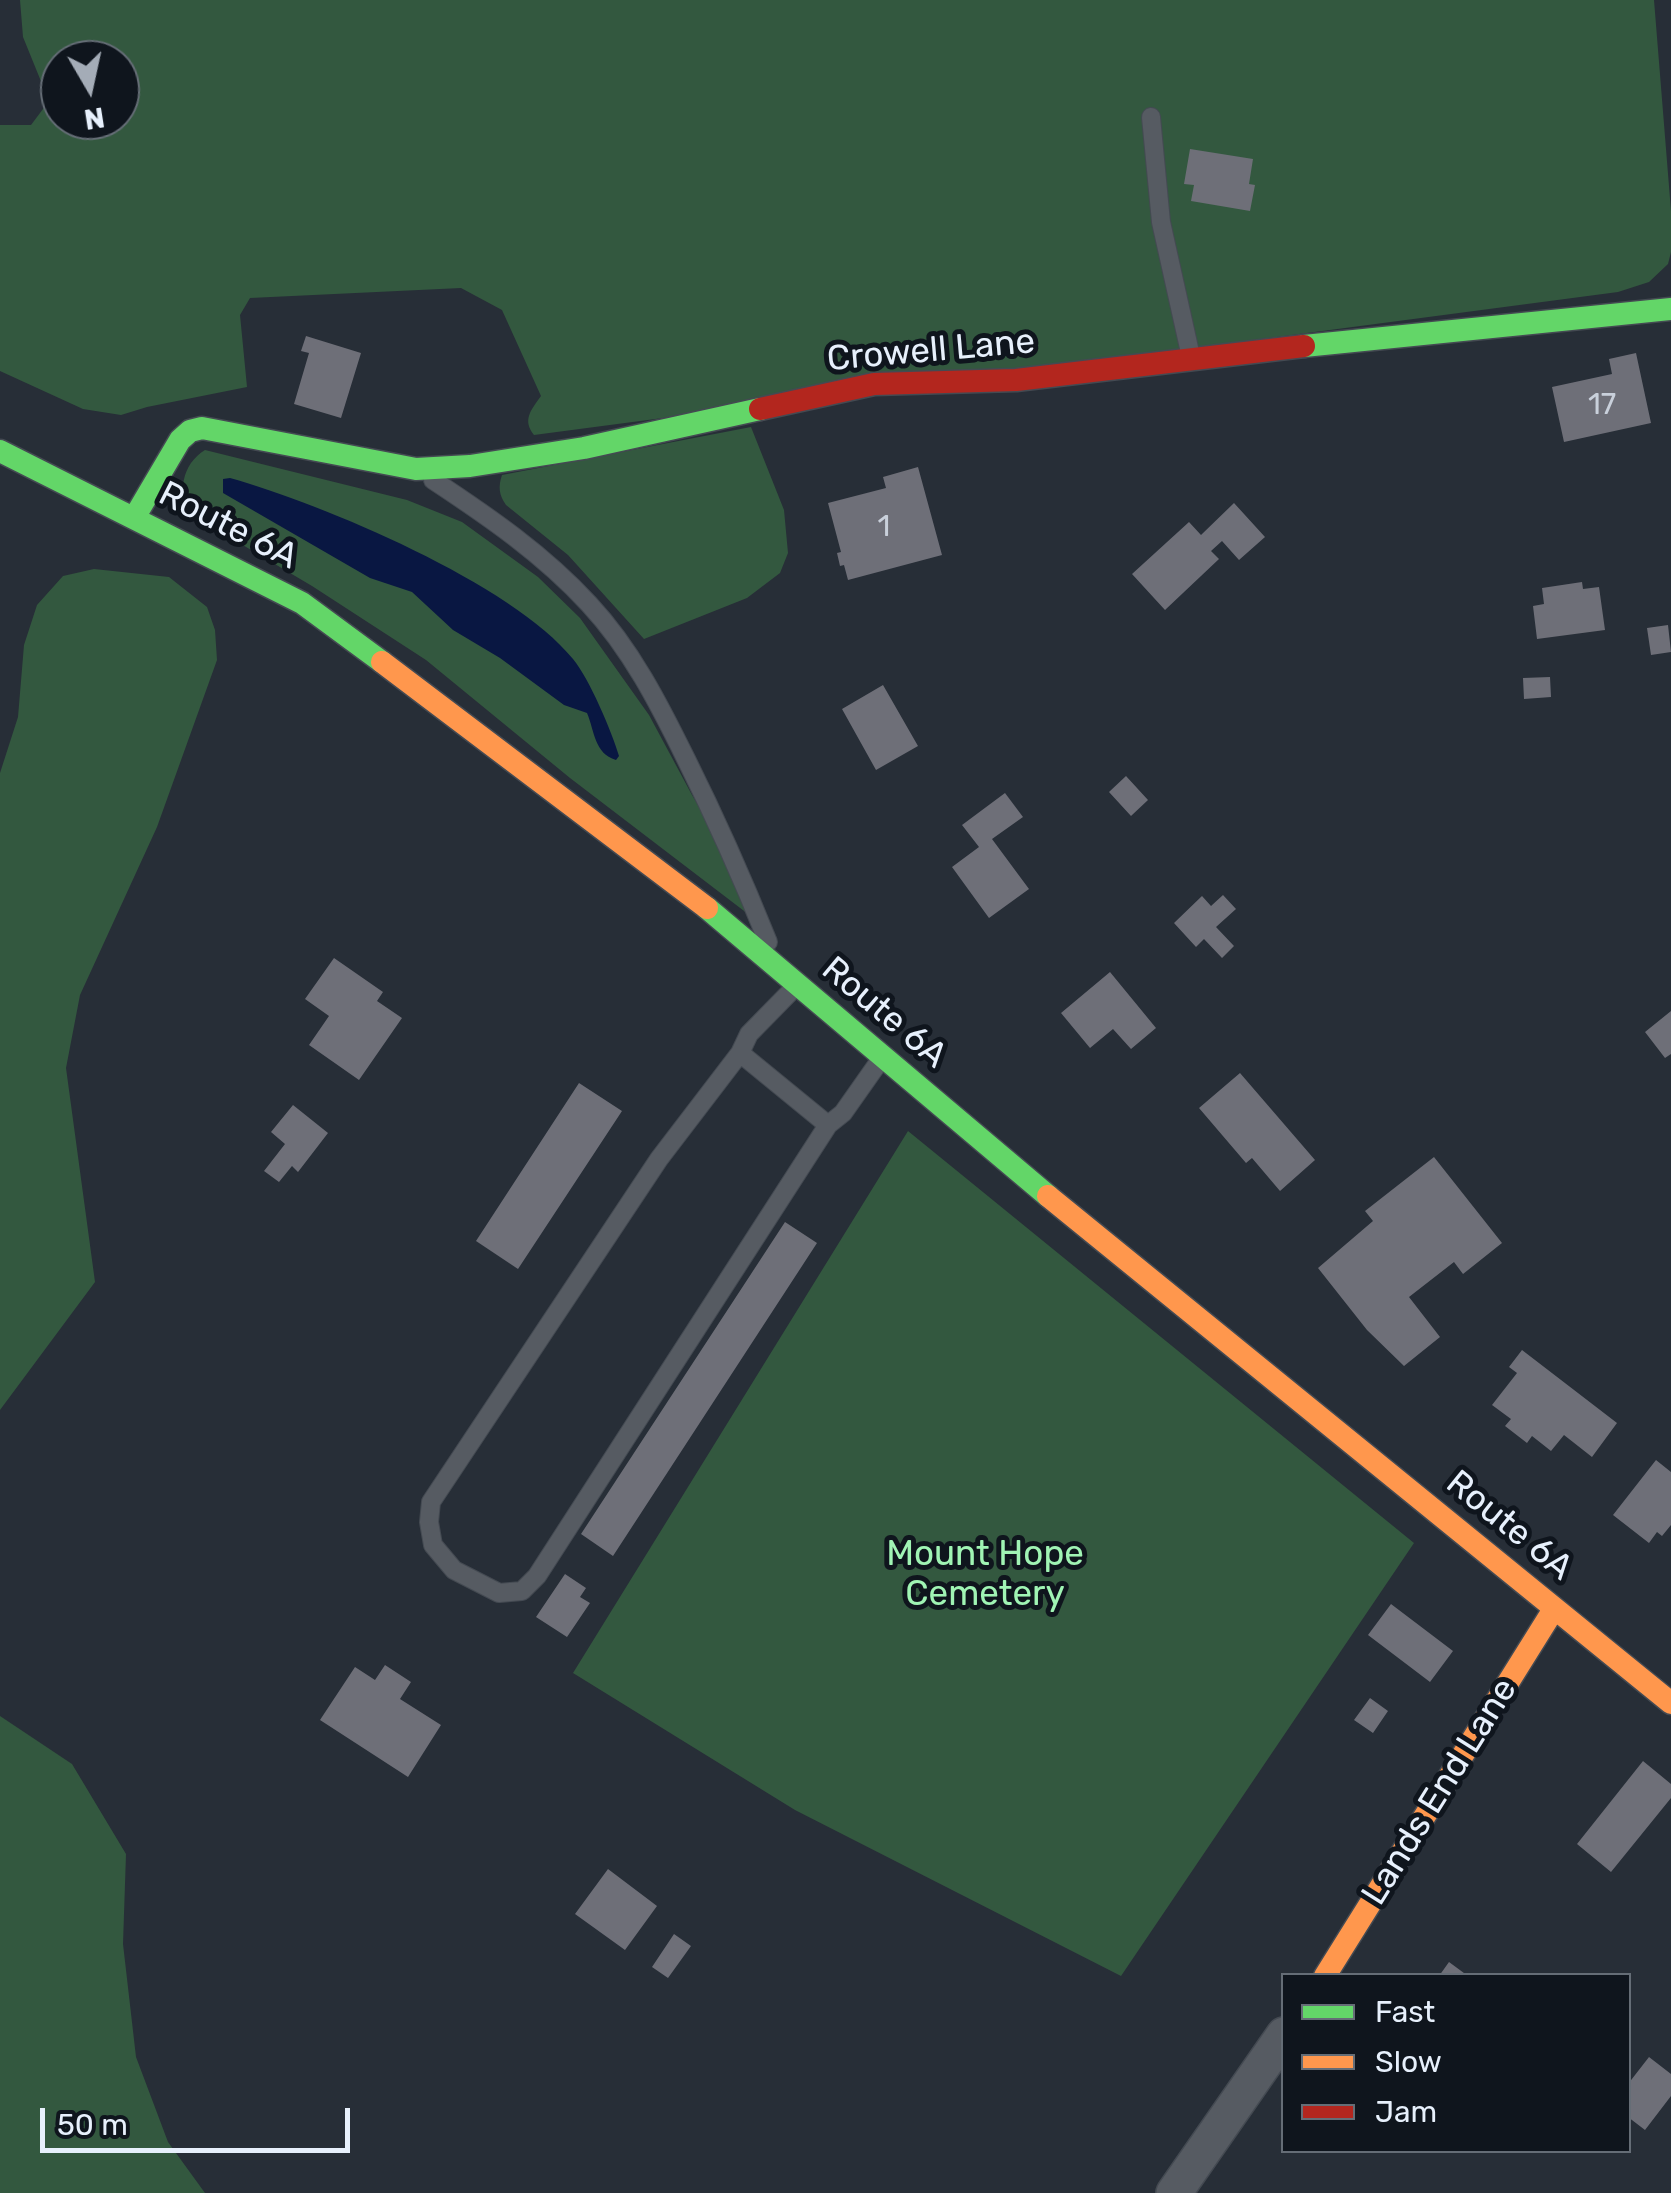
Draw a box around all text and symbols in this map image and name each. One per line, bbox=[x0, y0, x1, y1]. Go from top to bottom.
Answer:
north arrow bbox=[40, 40, 140, 140]
text: N bbox=[82, 100, 107, 136]
street label: Crowell Lane bbox=[825, 321, 1037, 381]
house number: 17 bbox=[1588, 387, 1616, 423]
street label: Route 6A bbox=[152, 473, 304, 579]
house number: 1 bbox=[878, 509, 890, 545]
street label: Route 6A bbox=[813, 949, 955, 1077]
street label: Route 6A bbox=[1437, 1462, 1581, 1590]
park label: Mount Hope Cemetery bbox=[886, 1534, 1084, 1616]
street label: Lands End Lane bbox=[1354, 1671, 1526, 1913]
legend bbox=[1281, 1973, 1631, 2153]
text: Fast bbox=[1375, 1994, 1435, 2030]
text: Slow bbox=[1375, 2044, 1442, 2080]
scale bar bbox=[45, 2088, 355, 2150]
text: Jam bbox=[1375, 2094, 1437, 2130]
text: 50 m bbox=[57, 2107, 128, 2143]

